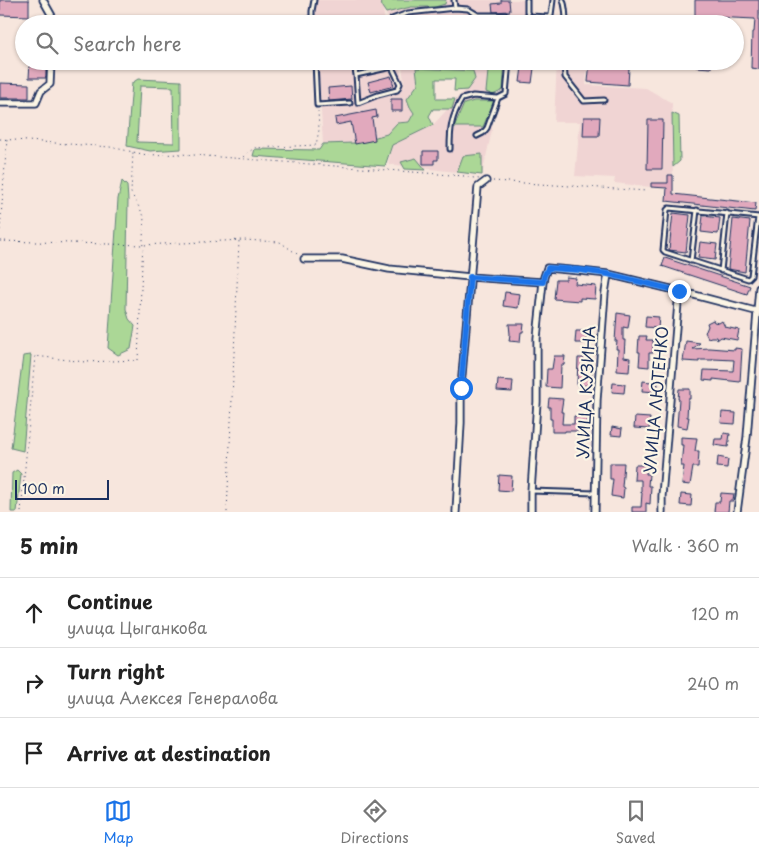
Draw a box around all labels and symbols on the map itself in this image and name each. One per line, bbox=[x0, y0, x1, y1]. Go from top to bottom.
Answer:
route end bbox=[668, 280, 691, 303]
street label: УЛИЦА КУЗИНА bbox=[570, 325, 600, 459]
street label: УЛИЦА ЛЮТЕНКО bbox=[637, 325, 673, 475]
route start bbox=[450, 377, 473, 400]
scale bar bbox=[15, 477, 109, 500]

